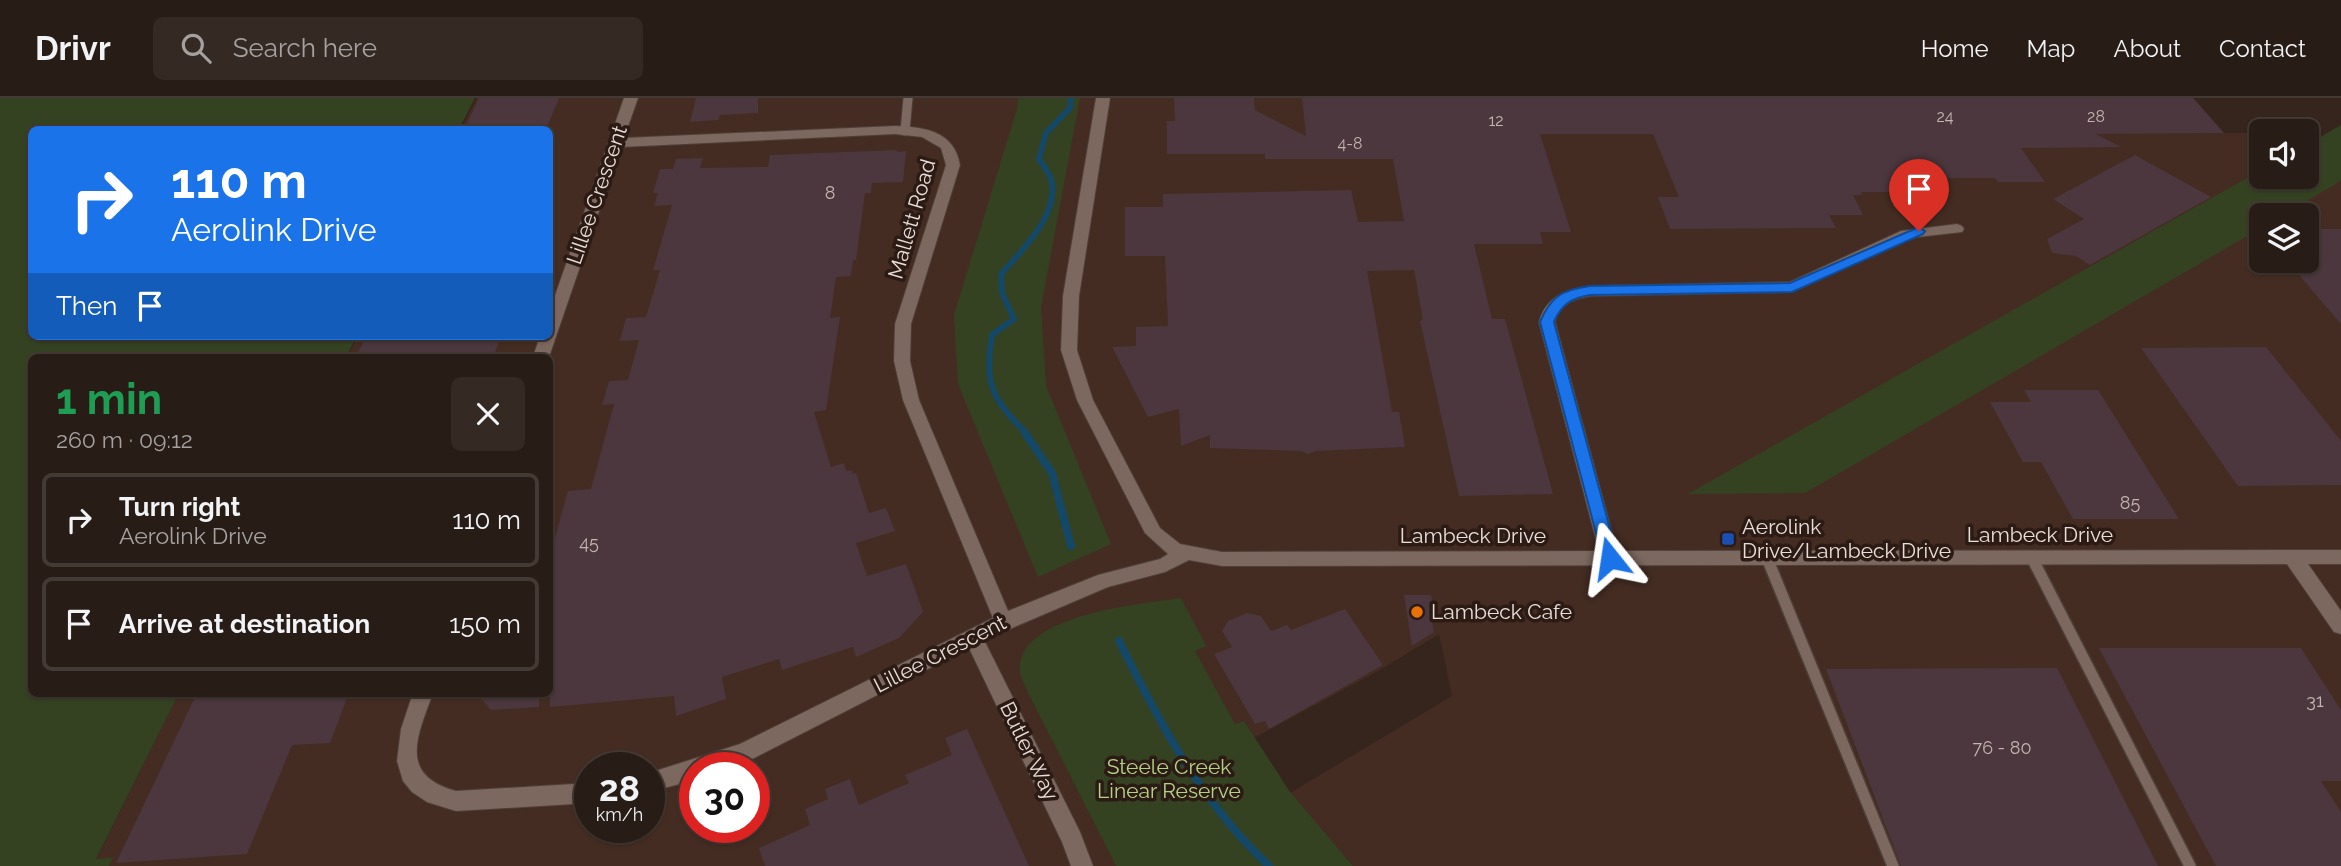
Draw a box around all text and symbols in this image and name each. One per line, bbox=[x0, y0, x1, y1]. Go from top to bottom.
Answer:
search box bbox=[153, 17, 643, 80]
text: Drivr bbox=[35, 29, 111, 68]
icon: search bbox=[177, 29, 215, 67]
text: Search here bbox=[233, 33, 377, 63]
text: Home bbox=[1921, 34, 1989, 63]
text: Map bbox=[2027, 34, 2075, 63]
text: About bbox=[2113, 34, 2181, 63]
text: Contact bbox=[2219, 34, 2306, 63]
house number: 24 bbox=[1936, 107, 1954, 126]
house number: 28 bbox=[2087, 107, 2105, 126]
house number: 12 bbox=[1488, 111, 1504, 130]
map controls bbox=[2249, 119, 2319, 273]
button: sound bbox=[2249, 119, 2319, 189]
street label: Lillee Crescent bbox=[561, 122, 632, 268]
house number: 4-8 bbox=[1338, 134, 1362, 153]
text: 110 m bbox=[171, 152, 307, 209]
icon: right bbox=[56, 154, 147, 245]
street label: Mallett Road bbox=[883, 156, 941, 282]
pin bbox=[1889, 159, 1949, 231]
icon: arrive bbox=[1900, 170, 1938, 208]
house number: 8 bbox=[825, 182, 835, 203]
button: layers bbox=[2249, 203, 2319, 273]
text: Aerolink Drive bbox=[171, 211, 377, 248]
icon: arrive bbox=[131, 287, 169, 325]
text: Then bbox=[56, 291, 117, 321]
text: 1 min bbox=[56, 375, 162, 424]
button: close bbox=[451, 377, 525, 451]
text: 260 m · 09:12 bbox=[56, 426, 193, 453]
text: Turn right bbox=[119, 492, 240, 522]
house number: 85 bbox=[2120, 492, 2140, 513]
icon: right bbox=[60, 501, 98, 539]
text: 110 m bbox=[452, 505, 521, 535]
place label: Aerolink Drive/Lambeck Drive bbox=[1742, 514, 1951, 563]
position arrow bbox=[1573, 521, 1647, 595]
text: Aerolink Drive bbox=[119, 522, 267, 549]
street label: Lambeck Drive bbox=[1967, 522, 2113, 547]
street label: Lambeck Drive bbox=[1400, 523, 1546, 548]
marker: Aerolink Drive/Lambeck Drive bbox=[1720, 531, 1736, 547]
house number: 45 bbox=[579, 532, 599, 553]
place label: Lambeck Cafe bbox=[1431, 599, 1572, 624]
marker: Lambeck Cafe bbox=[1409, 604, 1425, 620]
icon: arrive bbox=[60, 605, 98, 643]
text: Arrive at destination bbox=[119, 609, 370, 639]
text: 150 m bbox=[449, 609, 521, 639]
street label: Lillee Crescent bbox=[869, 609, 1010, 698]
house number: 31 bbox=[2306, 690, 2324, 711]
street label: Butler Way bbox=[995, 697, 1064, 804]
house number: 76 - 80 bbox=[1973, 737, 2031, 758]
speed limit sign: 30 bbox=[679, 752, 770, 843]
park label: Steele Creek Linear Reserve bbox=[1097, 754, 1241, 803]
text: 28 bbox=[599, 768, 640, 809]
text: km/h bbox=[596, 804, 643, 825]

